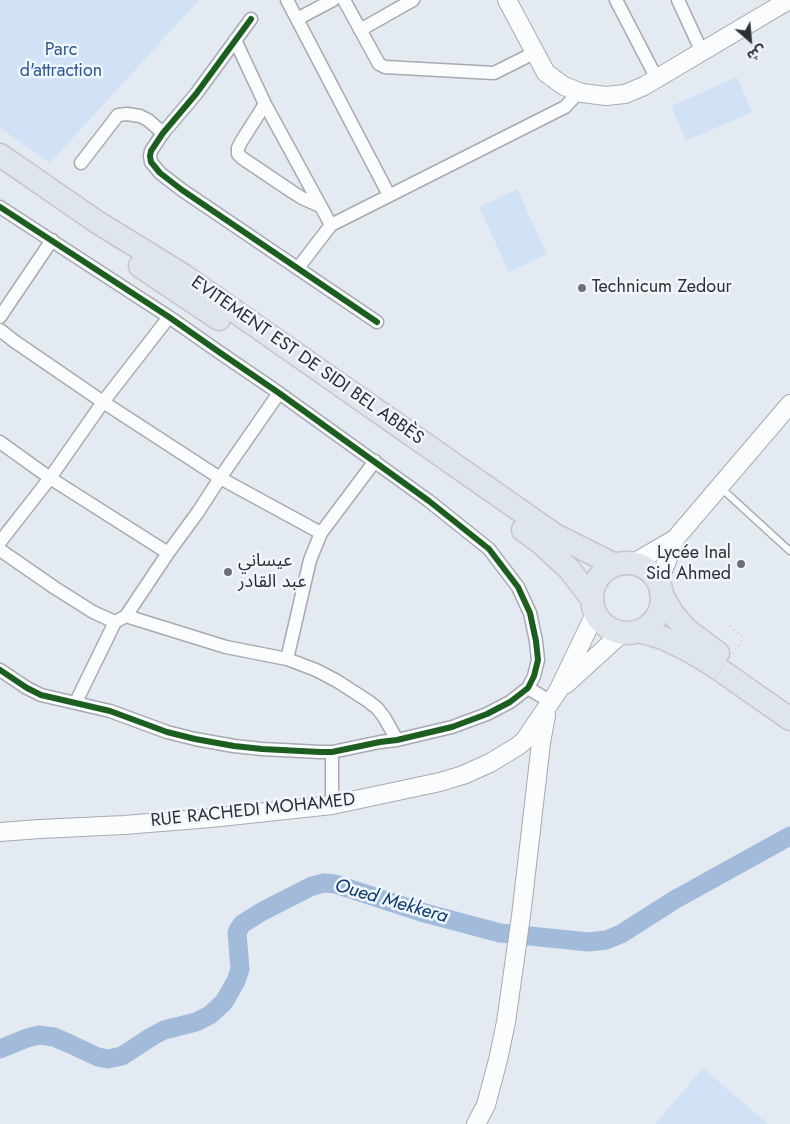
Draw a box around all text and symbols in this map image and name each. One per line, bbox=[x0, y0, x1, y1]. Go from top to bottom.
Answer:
north arrow bbox=[725, 15, 775, 65]
park label: Parc d'attraction bbox=[20, 40, 102, 82]
text: ش bbox=[744, 40, 770, 67]
street label: EVITEMENT EST DE SIDI BEL ABBÈS bbox=[186, 272, 428, 450]
place label: Technicum Zedour bbox=[592, 277, 732, 299]
marker: Technicum Zedour bbox=[576, 282, 588, 294]
place label: Lycée Inal Sid Ahmed bbox=[646, 543, 731, 586]
place label: عيساني عبد القادر bbox=[238, 551, 307, 594]
marker: Lycée Inal Sid Ahmed bbox=[735, 558, 747, 570]
marker: عيساني عبد القادر bbox=[222, 566, 234, 578]
street label: RUE RACHEDI MOHAMED bbox=[150, 790, 356, 832]
water label: Oued Mekkera bbox=[332, 875, 450, 929]

